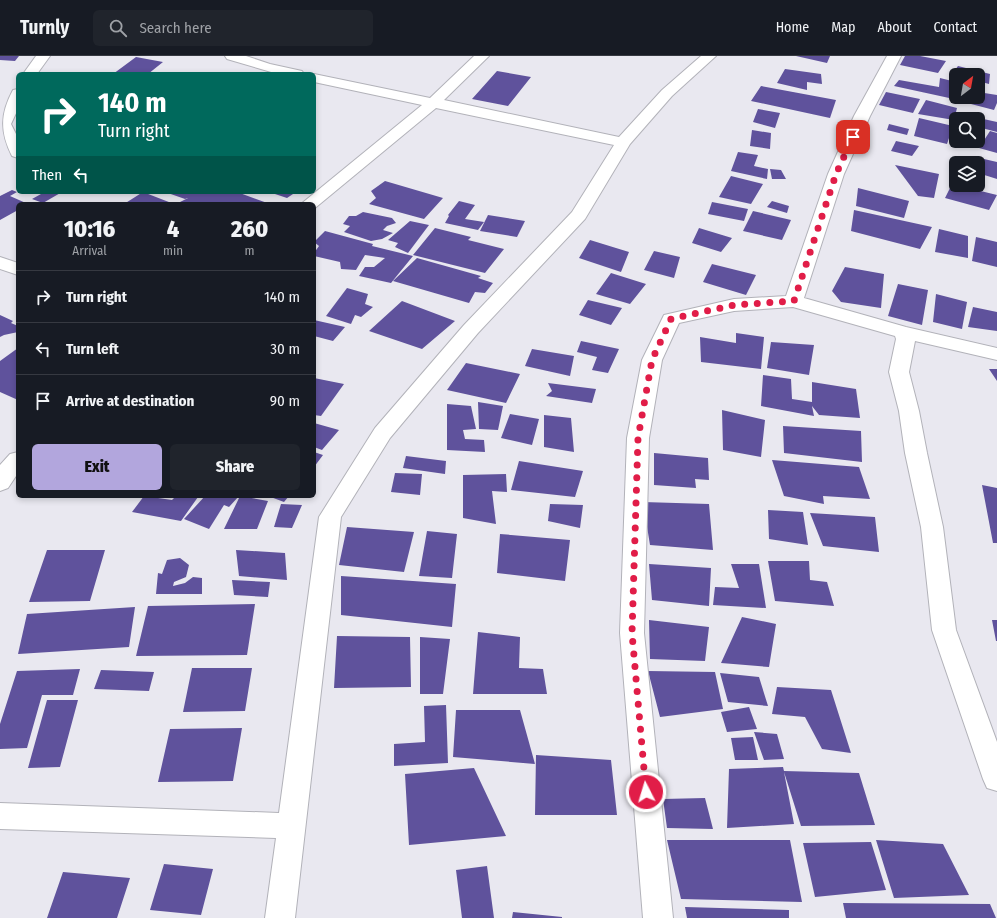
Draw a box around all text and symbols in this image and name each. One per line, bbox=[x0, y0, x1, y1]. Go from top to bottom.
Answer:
search box bbox=[93, 10, 373, 46]
text: Turnly bbox=[20, 16, 69, 39]
icon: search bbox=[107, 17, 129, 39]
text: Search here bbox=[139, 19, 212, 37]
text: Home bbox=[776, 19, 809, 36]
text: Map bbox=[831, 19, 855, 36]
text: About bbox=[877, 19, 912, 36]
text: Contact bbox=[934, 19, 977, 36]
north arrow bbox=[949, 68, 985, 104]
map controls bbox=[949, 68, 985, 192]
text: 140 m bbox=[98, 86, 167, 119]
icon: right bbox=[32, 88, 84, 140]
button: search bbox=[949, 112, 985, 148]
text: Turn right bbox=[98, 120, 170, 142]
pin bbox=[836, 120, 870, 154]
icon: arrive bbox=[842, 126, 864, 148]
button: layers bbox=[949, 156, 985, 192]
icon: left bbox=[70, 164, 92, 186]
text: Then bbox=[32, 166, 62, 184]
text: 10:16 bbox=[64, 215, 115, 243]
text: 4 bbox=[167, 215, 179, 243]
text: 260 bbox=[231, 215, 268, 243]
text: Arrival bbox=[72, 243, 107, 258]
text: min bbox=[163, 243, 183, 258]
text: m bbox=[245, 243, 255, 258]
icon: right bbox=[32, 286, 54, 308]
text: Turn right bbox=[66, 288, 127, 306]
text: 140 m bbox=[264, 288, 300, 306]
icon: left bbox=[32, 338, 54, 360]
text: Turn left bbox=[66, 340, 119, 358]
text: 30 m bbox=[270, 340, 300, 358]
icon: arrive bbox=[32, 390, 54, 412]
text: Arrive at destination bbox=[66, 392, 194, 410]
text: 90 m bbox=[270, 392, 300, 410]
button: Exit bbox=[32, 444, 162, 490]
button: Share bbox=[170, 444, 300, 490]
position arrow bbox=[625, 771, 667, 813]

